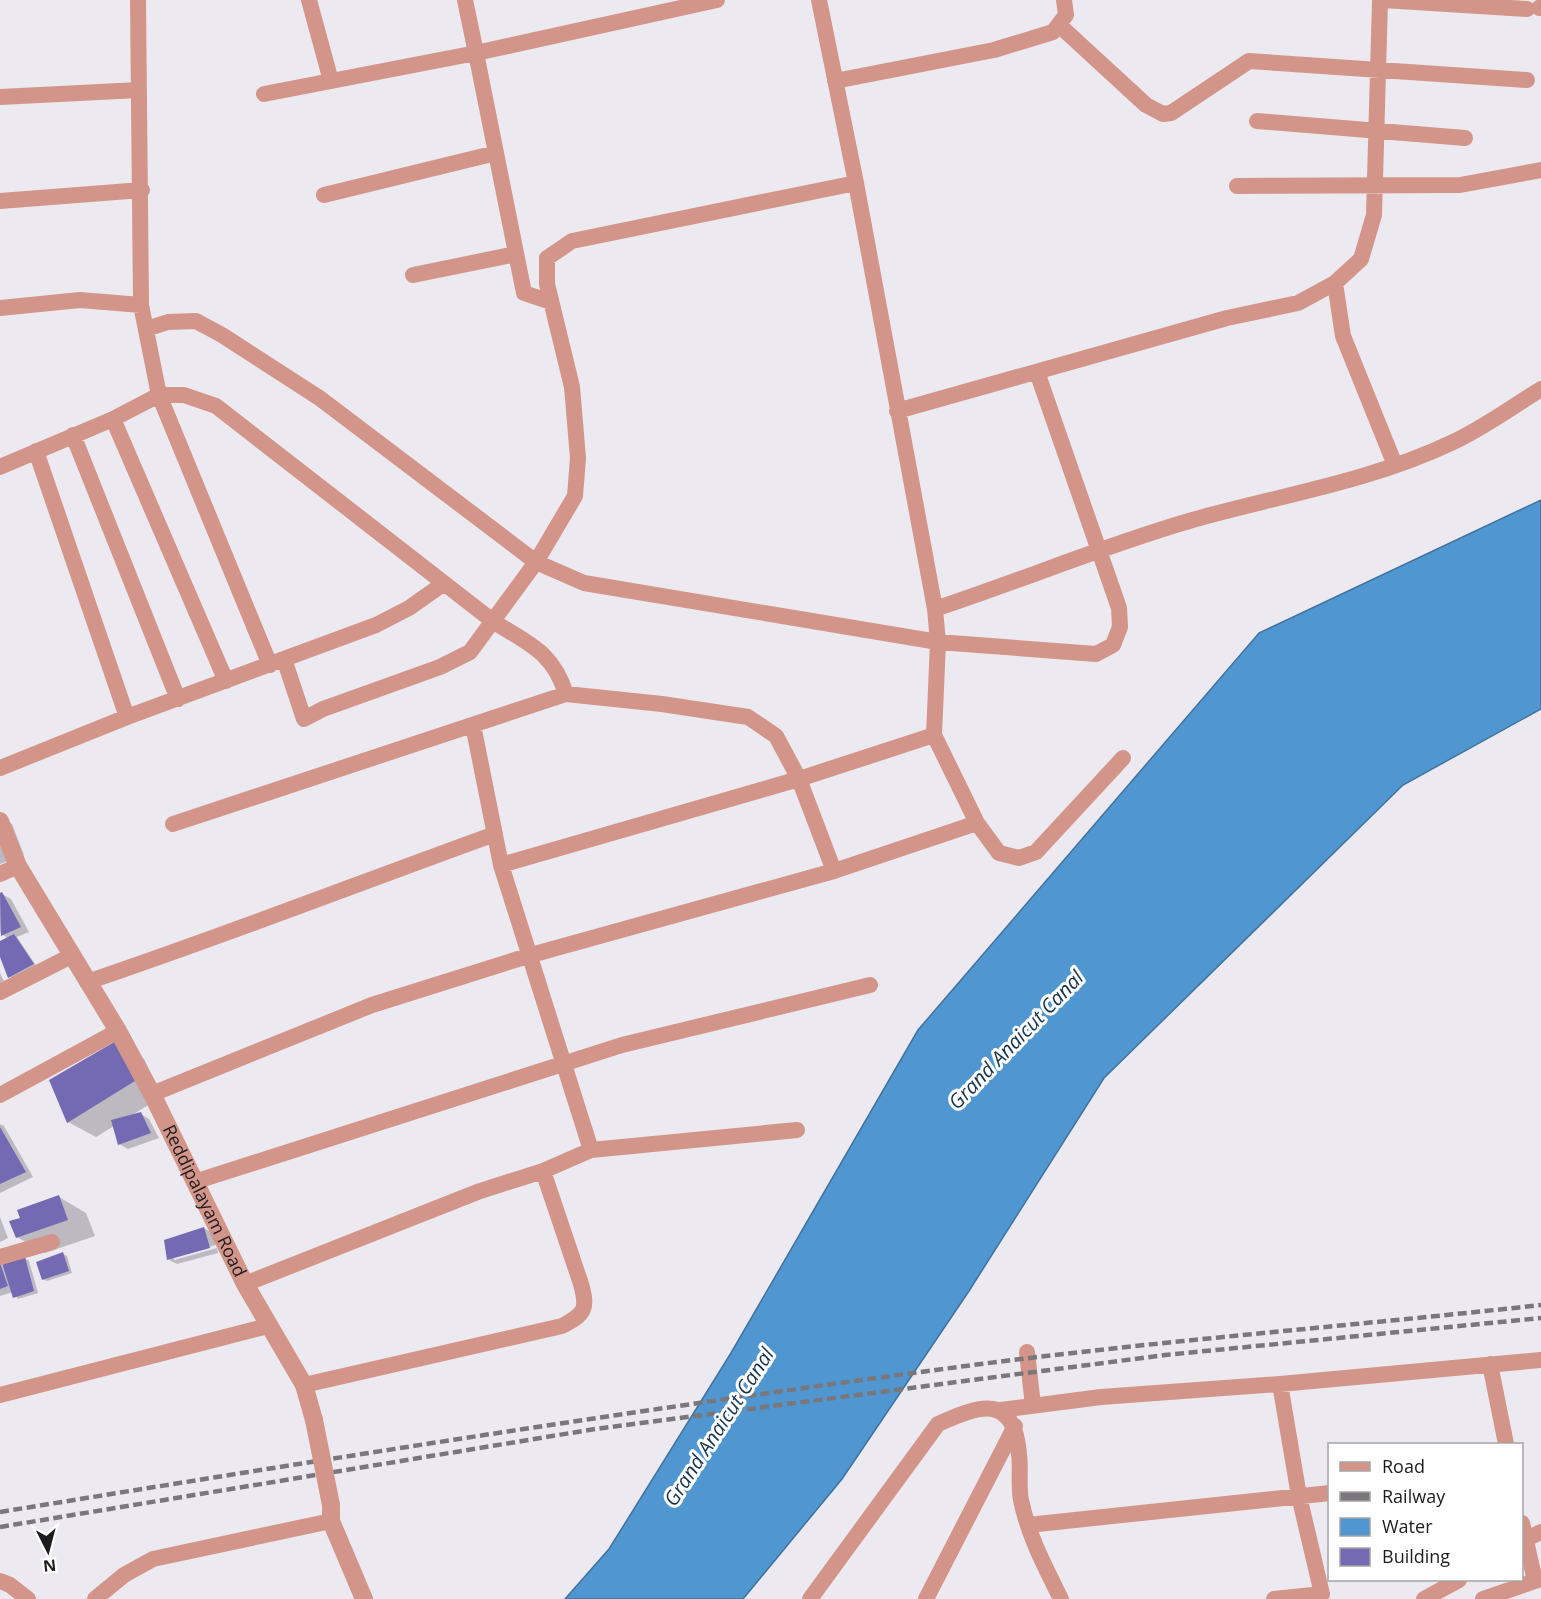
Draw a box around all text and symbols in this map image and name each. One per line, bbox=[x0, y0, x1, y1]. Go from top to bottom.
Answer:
water label: Grand Anaicut Canal bbox=[942, 964, 1090, 1115]
street label: Reddipalayam Road bbox=[158, 1120, 253, 1281]
water label: Grand Anaicut Canal bbox=[657, 1342, 780, 1511]
legend bbox=[1328, 1443, 1523, 1581]
text: Road bbox=[1382, 1454, 1425, 1478]
text: Railway bbox=[1382, 1484, 1446, 1508]
text: Water bbox=[1382, 1514, 1433, 1538]
north arrow bbox=[18, 1521, 78, 1581]
text: Building bbox=[1382, 1544, 1450, 1568]
text: N bbox=[42, 1554, 57, 1578]

